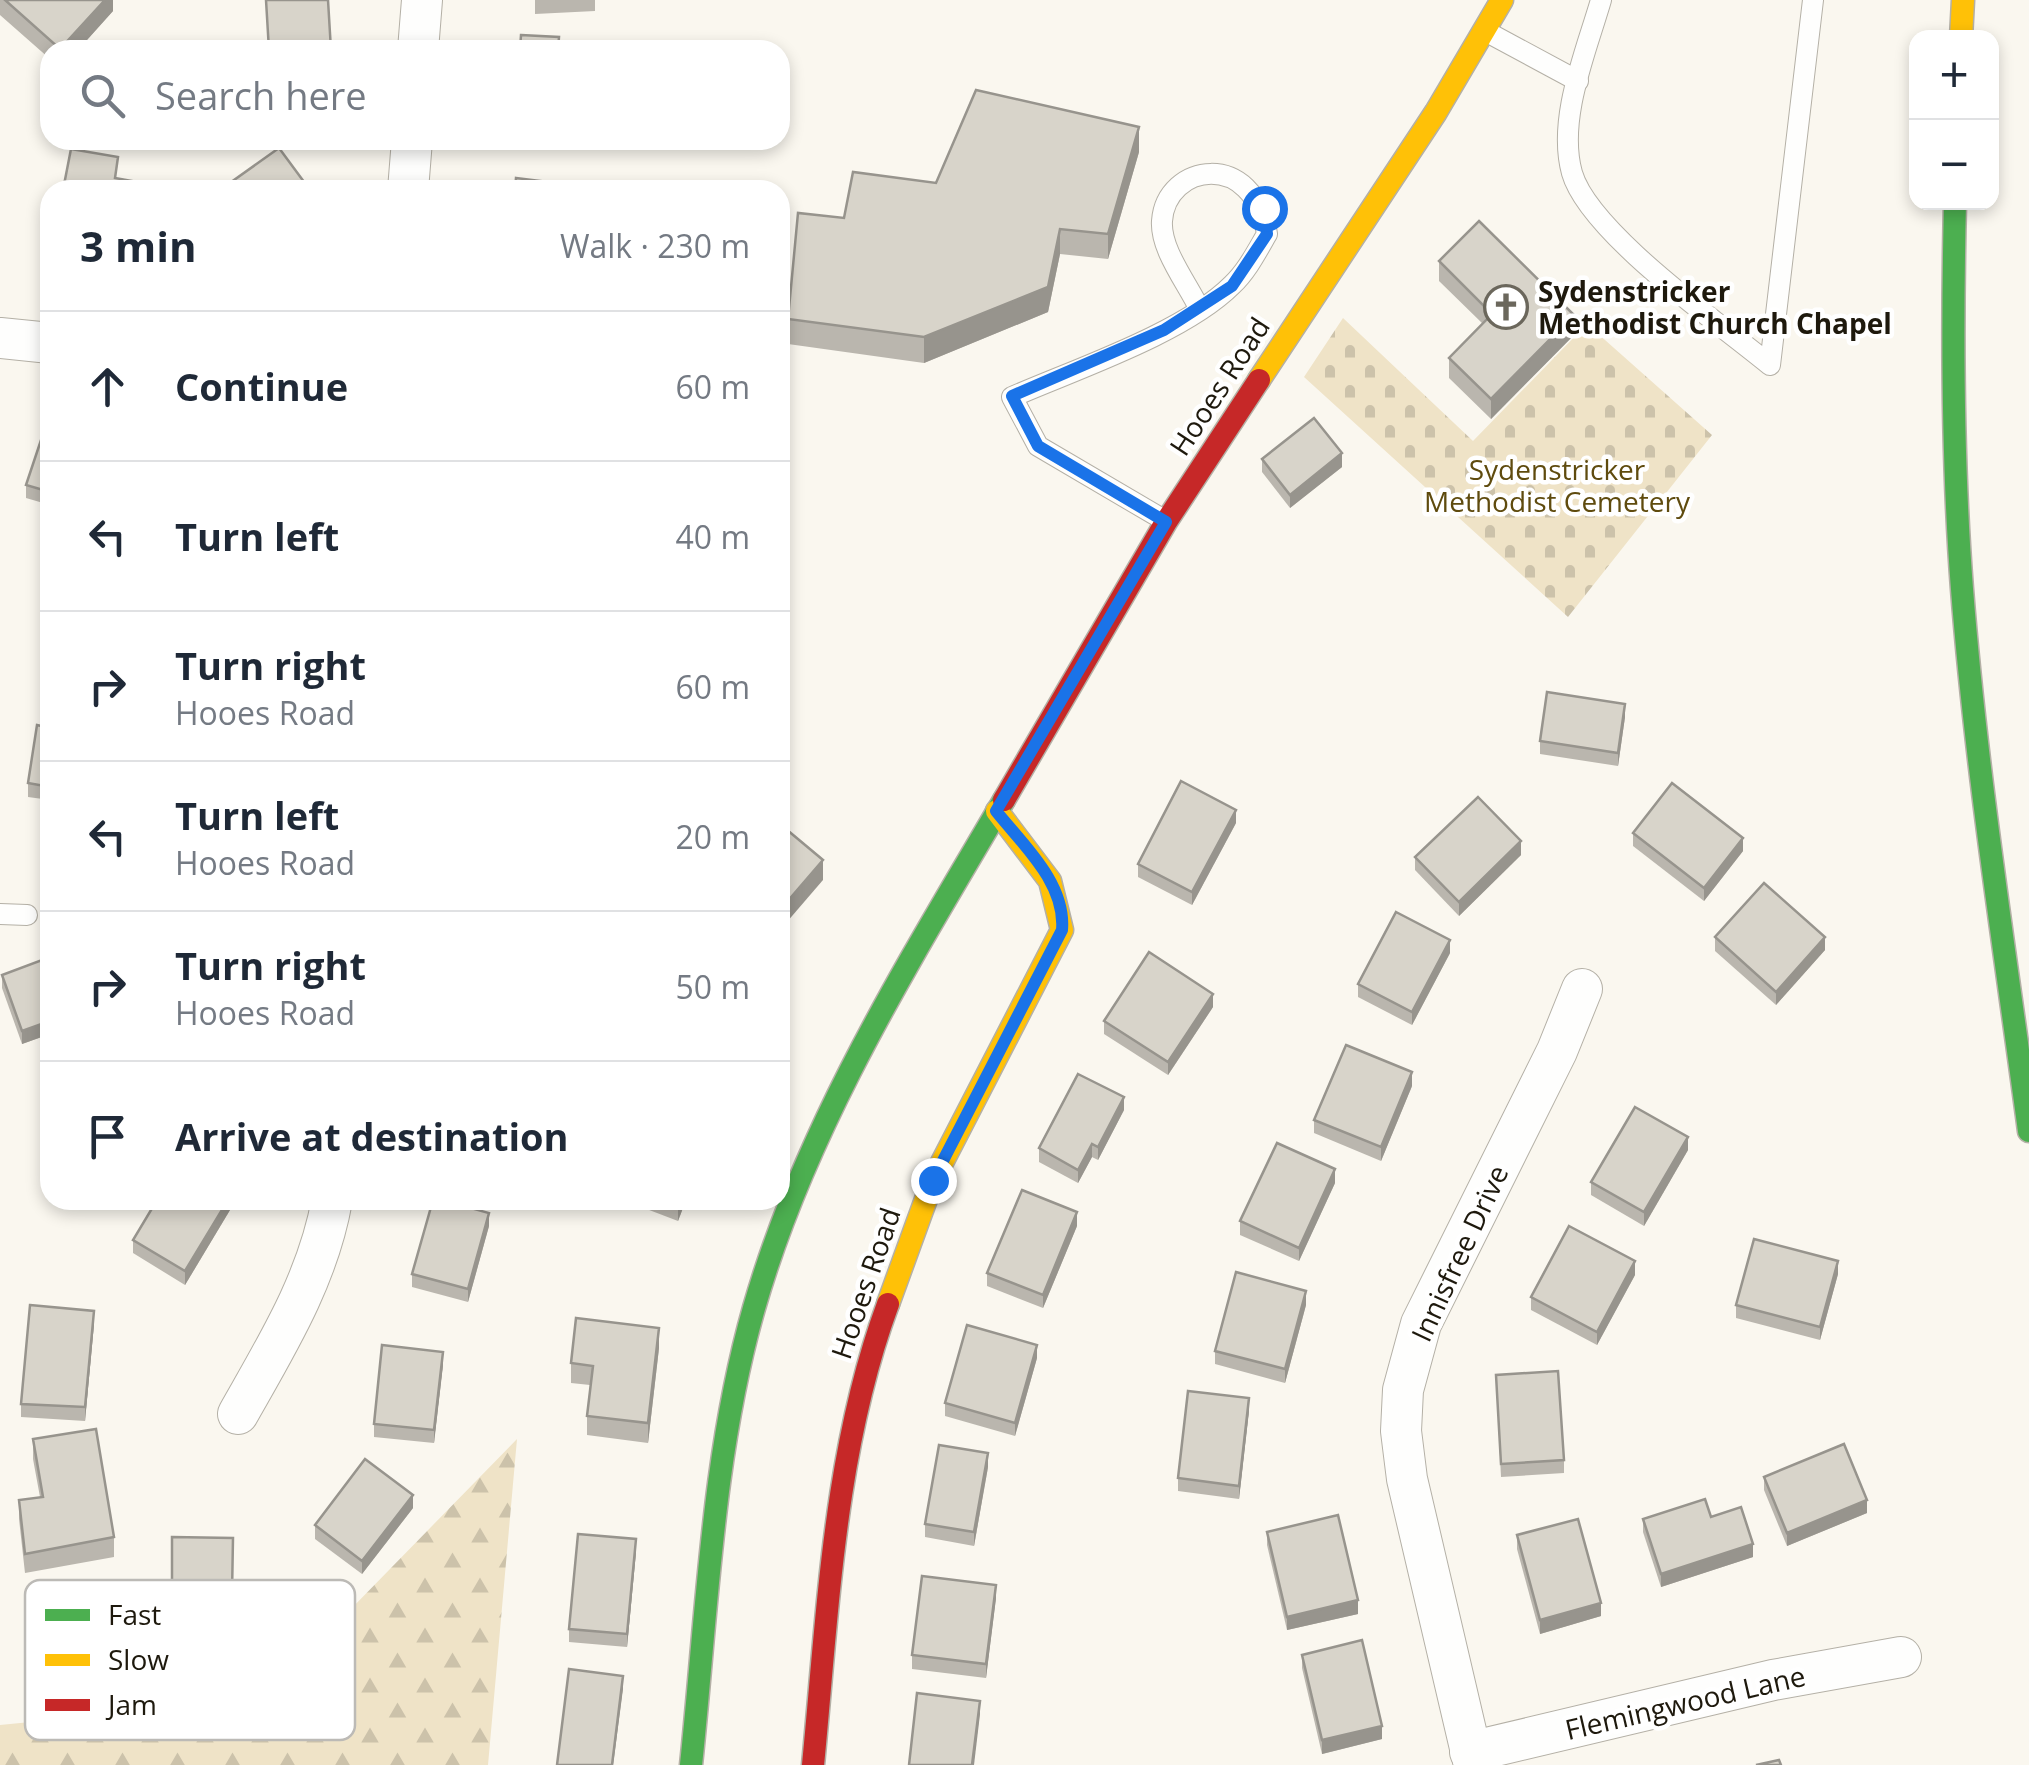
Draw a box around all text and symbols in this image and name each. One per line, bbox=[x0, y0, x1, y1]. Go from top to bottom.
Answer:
map controls bbox=[1909, 30, 1999, 210]
button: + bbox=[1909, 30, 1999, 120]
search box bbox=[40, 40, 790, 150]
icon: search bbox=[75, 68, 130, 123]
text: Search here bbox=[155, 69, 367, 121]
button: − bbox=[1909, 120, 1999, 210]
route start bbox=[1242, 186, 1288, 232]
text: 3 min bbox=[80, 217, 197, 274]
text: Walk · 230 m bbox=[560, 224, 750, 267]
place label: Sydenstricker Methodist Church Chapel bbox=[1538, 272, 1892, 342]
church icon: Sydenstricker Methodist Church Chapel bbox=[1483, 284, 1529, 330]
street label: Hooes Road bbox=[1160, 310, 1278, 462]
icon: ahead bbox=[80, 359, 135, 414]
text: Continue bbox=[175, 360, 348, 412]
text: 60 m bbox=[675, 365, 750, 408]
park label: Sydenstricker Methodist Cemetery bbox=[1424, 450, 1691, 520]
icon: left bbox=[80, 509, 135, 564]
text: Turn left bbox=[175, 510, 339, 562]
text: 40 m bbox=[675, 515, 750, 558]
text: Turn right bbox=[175, 639, 366, 691]
icon: right bbox=[80, 659, 135, 714]
text: 60 m bbox=[675, 665, 750, 708]
text: Hooes Road bbox=[175, 691, 355, 734]
text: Turn left bbox=[175, 789, 339, 841]
icon: left bbox=[80, 809, 135, 864]
text: 20 m bbox=[675, 815, 750, 858]
text: Hooes Road bbox=[175, 841, 355, 884]
text: Turn right bbox=[175, 939, 366, 991]
icon: right bbox=[80, 959, 135, 1014]
text: 50 m bbox=[675, 965, 750, 1008]
text: Hooes Road bbox=[175, 991, 355, 1034]
icon: arrive bbox=[80, 1109, 135, 1164]
text: Arrive at destination bbox=[175, 1110, 569, 1162]
route end bbox=[911, 1158, 957, 1204]
street label: Innisfree Drive bbox=[1401, 1159, 1517, 1347]
street label: Hooes Road bbox=[821, 1202, 909, 1364]
legend bbox=[25, 1580, 355, 1740]
text: Fast bbox=[108, 1595, 161, 1633]
text: Slow bbox=[108, 1640, 169, 1678]
street label: Flemingwood Lane bbox=[1561, 1656, 1809, 1748]
text: Jam bbox=[105, 1685, 157, 1723]

